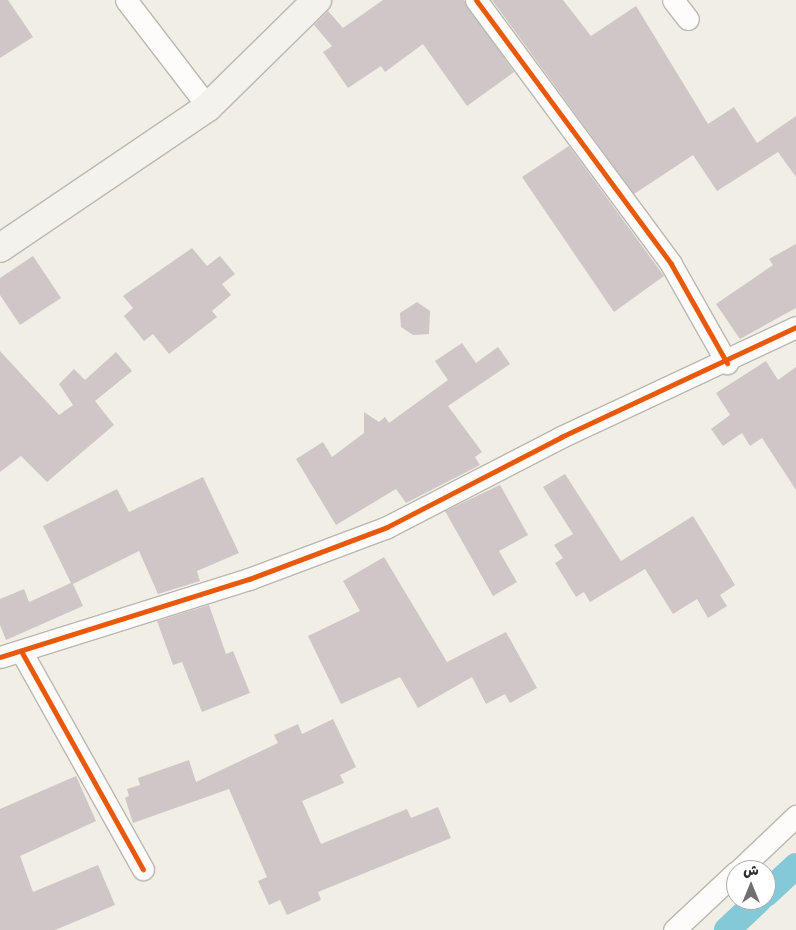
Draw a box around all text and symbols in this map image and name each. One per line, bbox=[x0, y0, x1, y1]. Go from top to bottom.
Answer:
north arrow bbox=[726, 860, 776, 910]
text: ش bbox=[743, 860, 759, 882]

